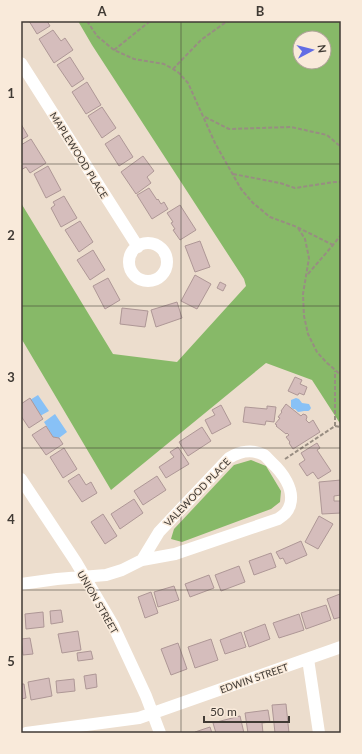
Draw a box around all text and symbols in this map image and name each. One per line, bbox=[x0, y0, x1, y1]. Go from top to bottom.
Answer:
text: A bbox=[96, 3, 107, 19]
text: B bbox=[256, 3, 265, 19]
north arrow bbox=[292, 30, 332, 70]
text: N bbox=[315, 44, 329, 54]
text: 1 bbox=[7, 85, 15, 101]
street label: MAPLEWOOD PLACE bbox=[48, 110, 111, 201]
text: 2 bbox=[7, 227, 15, 243]
text: 3 bbox=[7, 369, 15, 385]
street label: VALEWOOD PLACE bbox=[161, 455, 233, 529]
text: 4 bbox=[7, 511, 15, 527]
street label: UNION STREET bbox=[75, 568, 121, 636]
text: 5 bbox=[7, 653, 15, 669]
street label: EDWIN STREET bbox=[218, 661, 290, 695]
scale bar bbox=[204, 698, 289, 724]
text: 50 m bbox=[210, 704, 237, 719]

